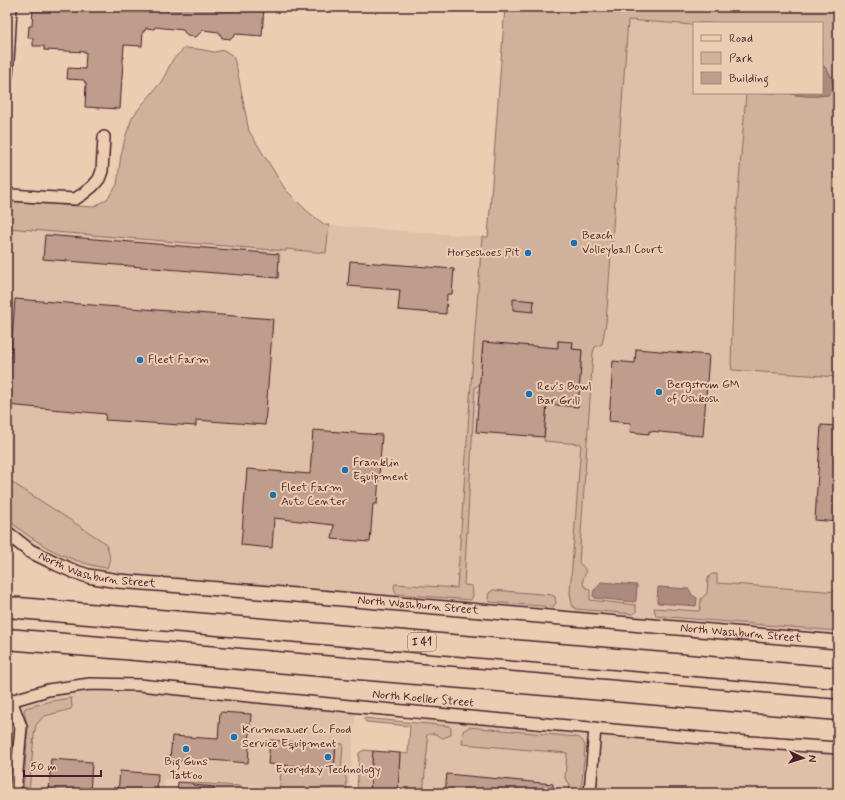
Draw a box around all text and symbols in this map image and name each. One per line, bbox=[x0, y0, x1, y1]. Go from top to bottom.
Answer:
legend bbox=[693, 22, 823, 94]
text: Road bbox=[729, 31, 753, 47]
text: Park bbox=[729, 51, 753, 67]
text: Building bbox=[729, 71, 769, 88]
place label: Beach Volleyball Court bbox=[582, 228, 663, 258]
marker: Beach Volleyball Court bbox=[569, 238, 579, 248]
place label: Horseshoes Pit bbox=[448, 245, 520, 261]
marker: Horseshoes Pit bbox=[523, 248, 533, 258]
place label: Fleet Farm bbox=[148, 352, 209, 368]
marker: Fleet Farm bbox=[135, 355, 145, 365]
place label: Bergstrom GM of Oshkosh bbox=[667, 377, 740, 407]
place label: Rev's Bowl Bar Grill bbox=[537, 379, 592, 409]
marker: Bergstrom GM of Oshkosh bbox=[654, 387, 664, 397]
marker: Rev's Bowl Bar Grill bbox=[524, 389, 534, 399]
place label: Franklin Equipment bbox=[353, 455, 409, 485]
marker: Franklin Equipment bbox=[340, 465, 350, 475]
place label: Fleet Farm Auto Center bbox=[281, 480, 347, 510]
marker: Fleet Farm Auto Center bbox=[268, 490, 278, 500]
street label: North Washburn Street bbox=[36, 548, 156, 592]
street label: North Washburn Street bbox=[357, 592, 479, 619]
street label: North Washburn Street bbox=[680, 620, 802, 647]
road number: I 41 bbox=[408, 633, 436, 651]
street label: North Koeller Street bbox=[372, 687, 475, 711]
place label: Krumenauer Co. Food Service Equipment bbox=[242, 722, 351, 752]
marker: Krumenauer Co. Food Service Equipment bbox=[229, 732, 239, 742]
north arrow bbox=[783, 738, 823, 778]
marker: Big Guns Tattoo bbox=[181, 744, 191, 754]
scale bar bbox=[24, 752, 101, 778]
marker: Everyday Technology bbox=[323, 752, 333, 762]
place label: Big Guns Tattoo bbox=[164, 754, 208, 784]
text: N bbox=[805, 754, 819, 763]
text: 50 m bbox=[30, 759, 57, 775]
place label: Everyday Technology bbox=[276, 762, 381, 778]

